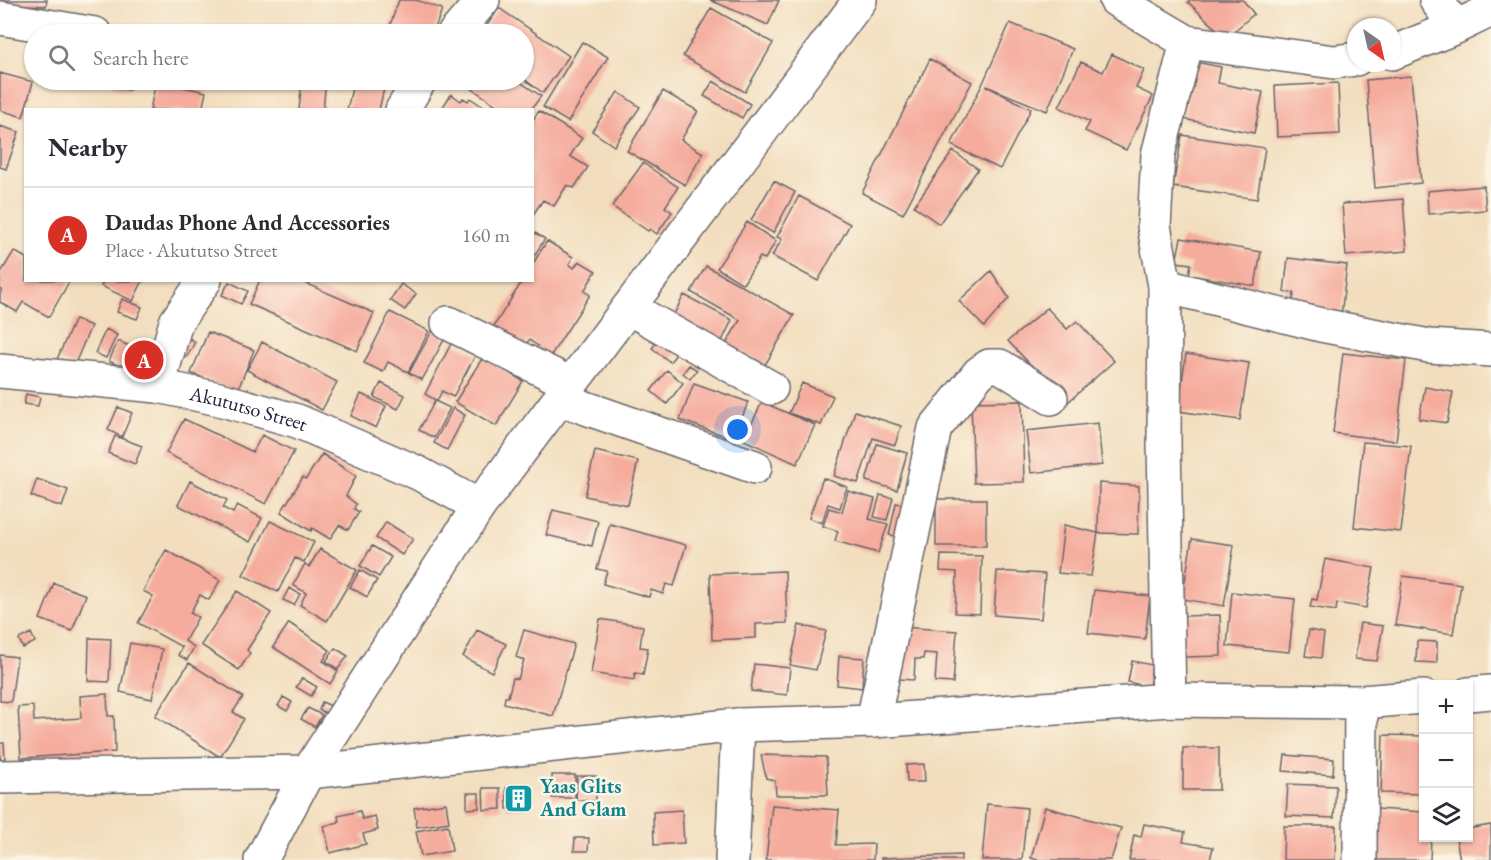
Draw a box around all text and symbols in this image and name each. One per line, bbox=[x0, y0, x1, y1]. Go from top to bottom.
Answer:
north arrow bbox=[1347, 18, 1401, 72]
search box bbox=[24, 24, 534, 90]
icon: search bbox=[45, 41, 78, 74]
text: Search here bbox=[93, 43, 188, 72]
text: Nearby bbox=[48, 130, 128, 164]
text: Daudas Phone And Accessories bbox=[105, 208, 390, 237]
text: A bbox=[60, 222, 75, 248]
text: 160 m bbox=[462, 222, 510, 248]
text: Place · Akututso Street bbox=[105, 237, 278, 263]
pin: A bbox=[124, 338, 164, 382]
street label: Akututso Street bbox=[186, 380, 312, 437]
your location bbox=[723, 415, 752, 444]
map controls bbox=[1419, 680, 1473, 842]
button: + bbox=[1419, 680, 1473, 734]
button: − bbox=[1419, 734, 1473, 788]
place label: Yaas Glits And Glam bbox=[539, 773, 627, 822]
building icon: Yaas Glits And Glam bbox=[503, 782, 535, 814]
button: layers bbox=[1419, 788, 1473, 842]

